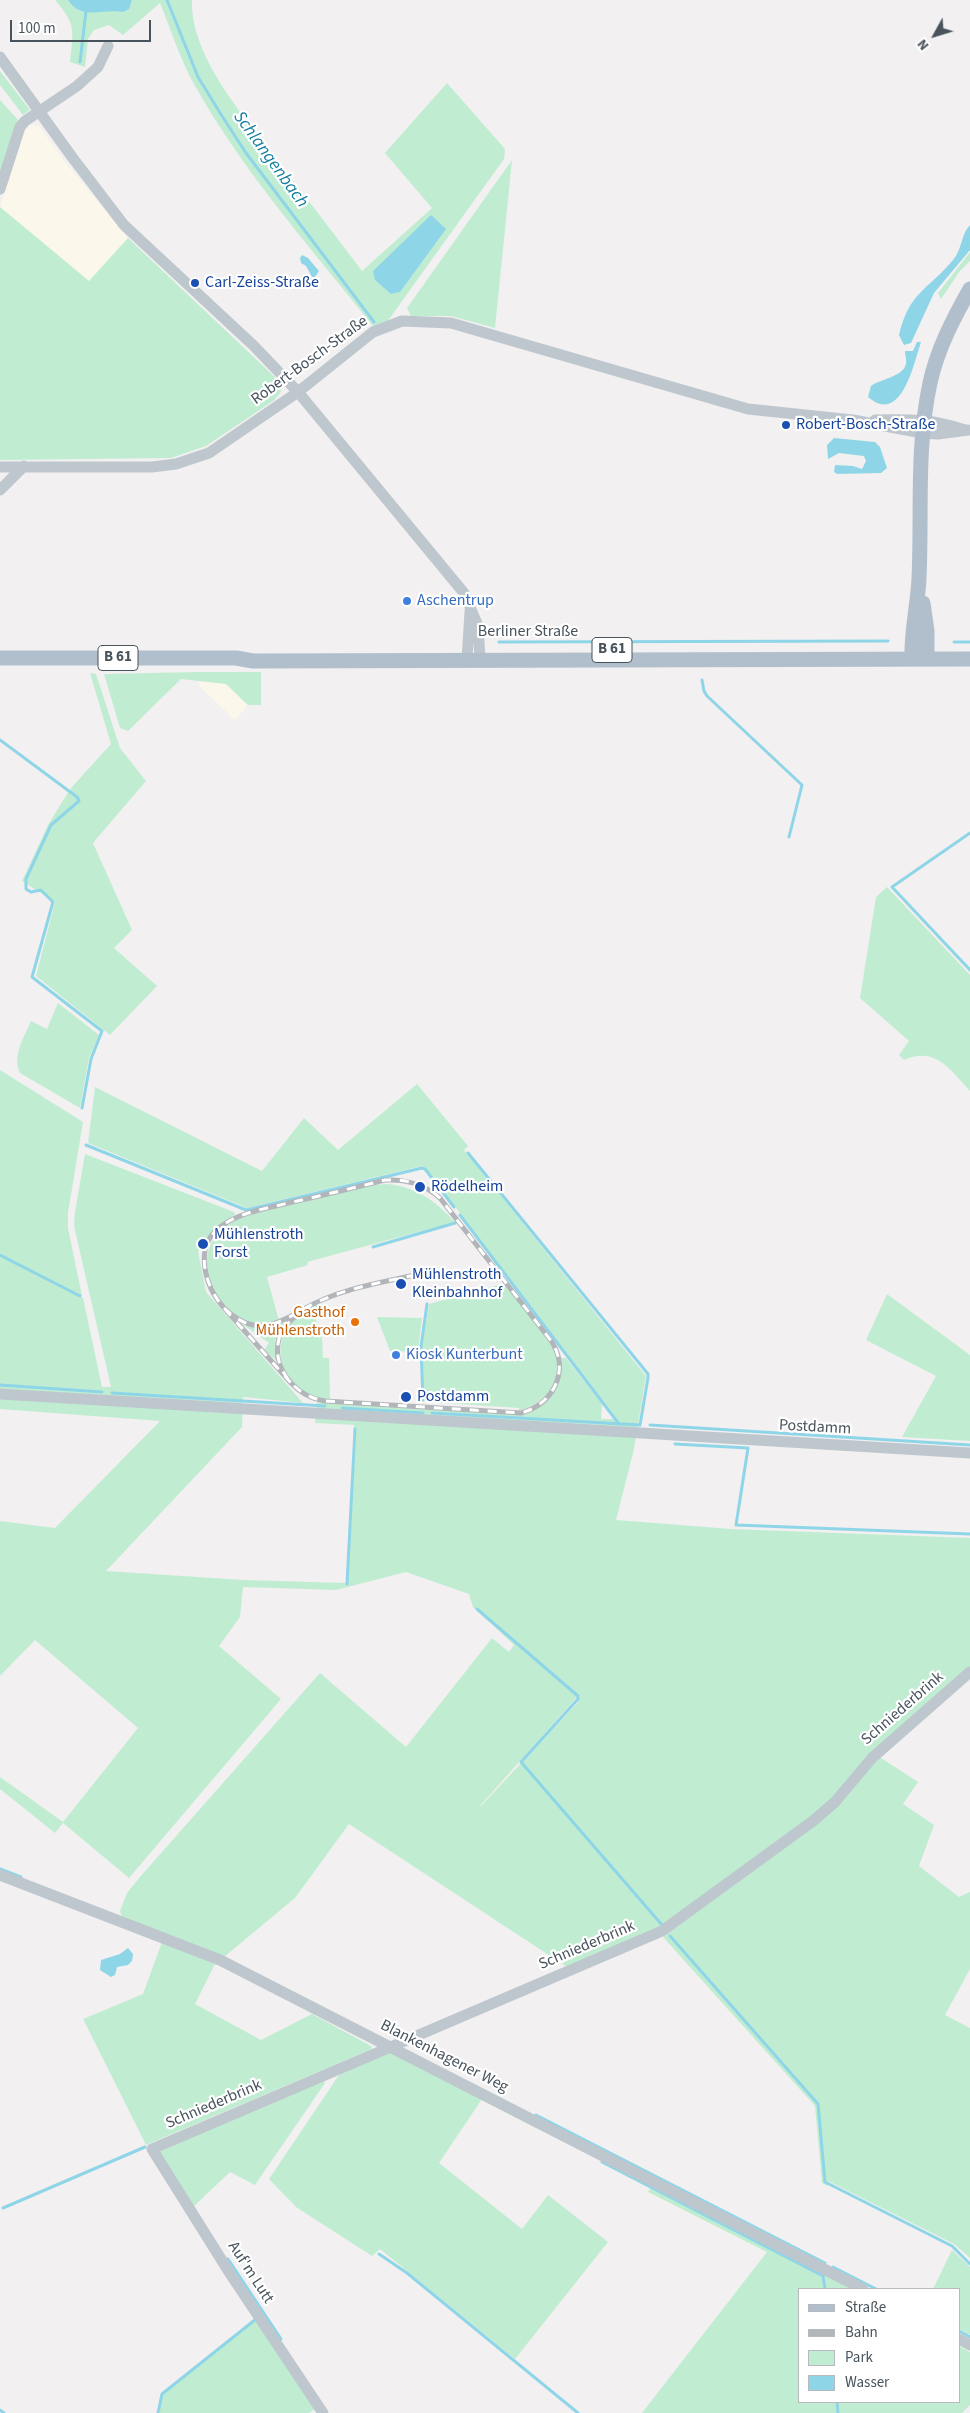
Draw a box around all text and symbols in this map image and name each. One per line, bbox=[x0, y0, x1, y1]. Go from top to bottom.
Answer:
scale bar bbox=[12, 10, 154, 42]
north arrow bbox=[910, 10, 960, 60]
text: 100 m bbox=[18, 18, 56, 39]
text: N bbox=[913, 35, 934, 54]
water label: Schlangenbach bbox=[228, 108, 312, 212]
place label: Carl-Zeiss-Straße bbox=[205, 273, 319, 293]
marker: Carl-Zeiss-Straße bbox=[189, 277, 201, 289]
street label: Robert-Bosch-Straße bbox=[248, 312, 372, 410]
place label: Robert-Bosch-Straße bbox=[796, 415, 935, 435]
marker: Robert-Bosch-Straße bbox=[780, 419, 792, 431]
place label: Aschentrup bbox=[417, 591, 494, 611]
marker: Aschentrup bbox=[401, 595, 413, 607]
street label: Berliner Straße bbox=[478, 622, 578, 642]
road number: B 61 bbox=[592, 638, 632, 662]
road number: B 61 bbox=[98, 646, 138, 670]
place label: Rödelheim bbox=[431, 1177, 503, 1197]
marker: Rödelheim bbox=[413, 1180, 427, 1194]
place label: Mühlenstroth Forst bbox=[214, 1225, 303, 1263]
marker: Mühlenstroth Forst bbox=[196, 1237, 210, 1251]
place label: Mühlenstroth Kleinbahnhof bbox=[412, 1265, 502, 1303]
marker: Mühlenstroth Kleinbahnhof bbox=[394, 1277, 408, 1291]
place label: Gasthof Mühlenstroth bbox=[256, 1303, 345, 1341]
marker: Gasthof Mühlenstroth bbox=[349, 1316, 361, 1328]
place label: Kiosk Kunterbunt bbox=[406, 1345, 523, 1365]
marker: Kiosk Kunterbunt bbox=[390, 1349, 402, 1361]
place label: Postdamm bbox=[417, 1387, 489, 1407]
marker: Postdamm bbox=[399, 1390, 413, 1404]
street label: Postdamm bbox=[778, 1417, 852, 1439]
street label: Schniederbrink bbox=[858, 1668, 948, 1750]
street label: Schniederbrink bbox=[536, 1917, 638, 1975]
street label: Blankenhagener Weg bbox=[377, 2016, 511, 2098]
street label: Schniederbrink bbox=[163, 2076, 265, 2134]
street label: Auf'm Lutt bbox=[223, 2238, 277, 2308]
legend bbox=[798, 2288, 960, 2403]
text: Straße bbox=[845, 2297, 886, 2318]
text: Bahn bbox=[845, 2322, 878, 2343]
text: Park bbox=[845, 2347, 873, 2368]
text: Wasser bbox=[845, 2372, 889, 2393]

